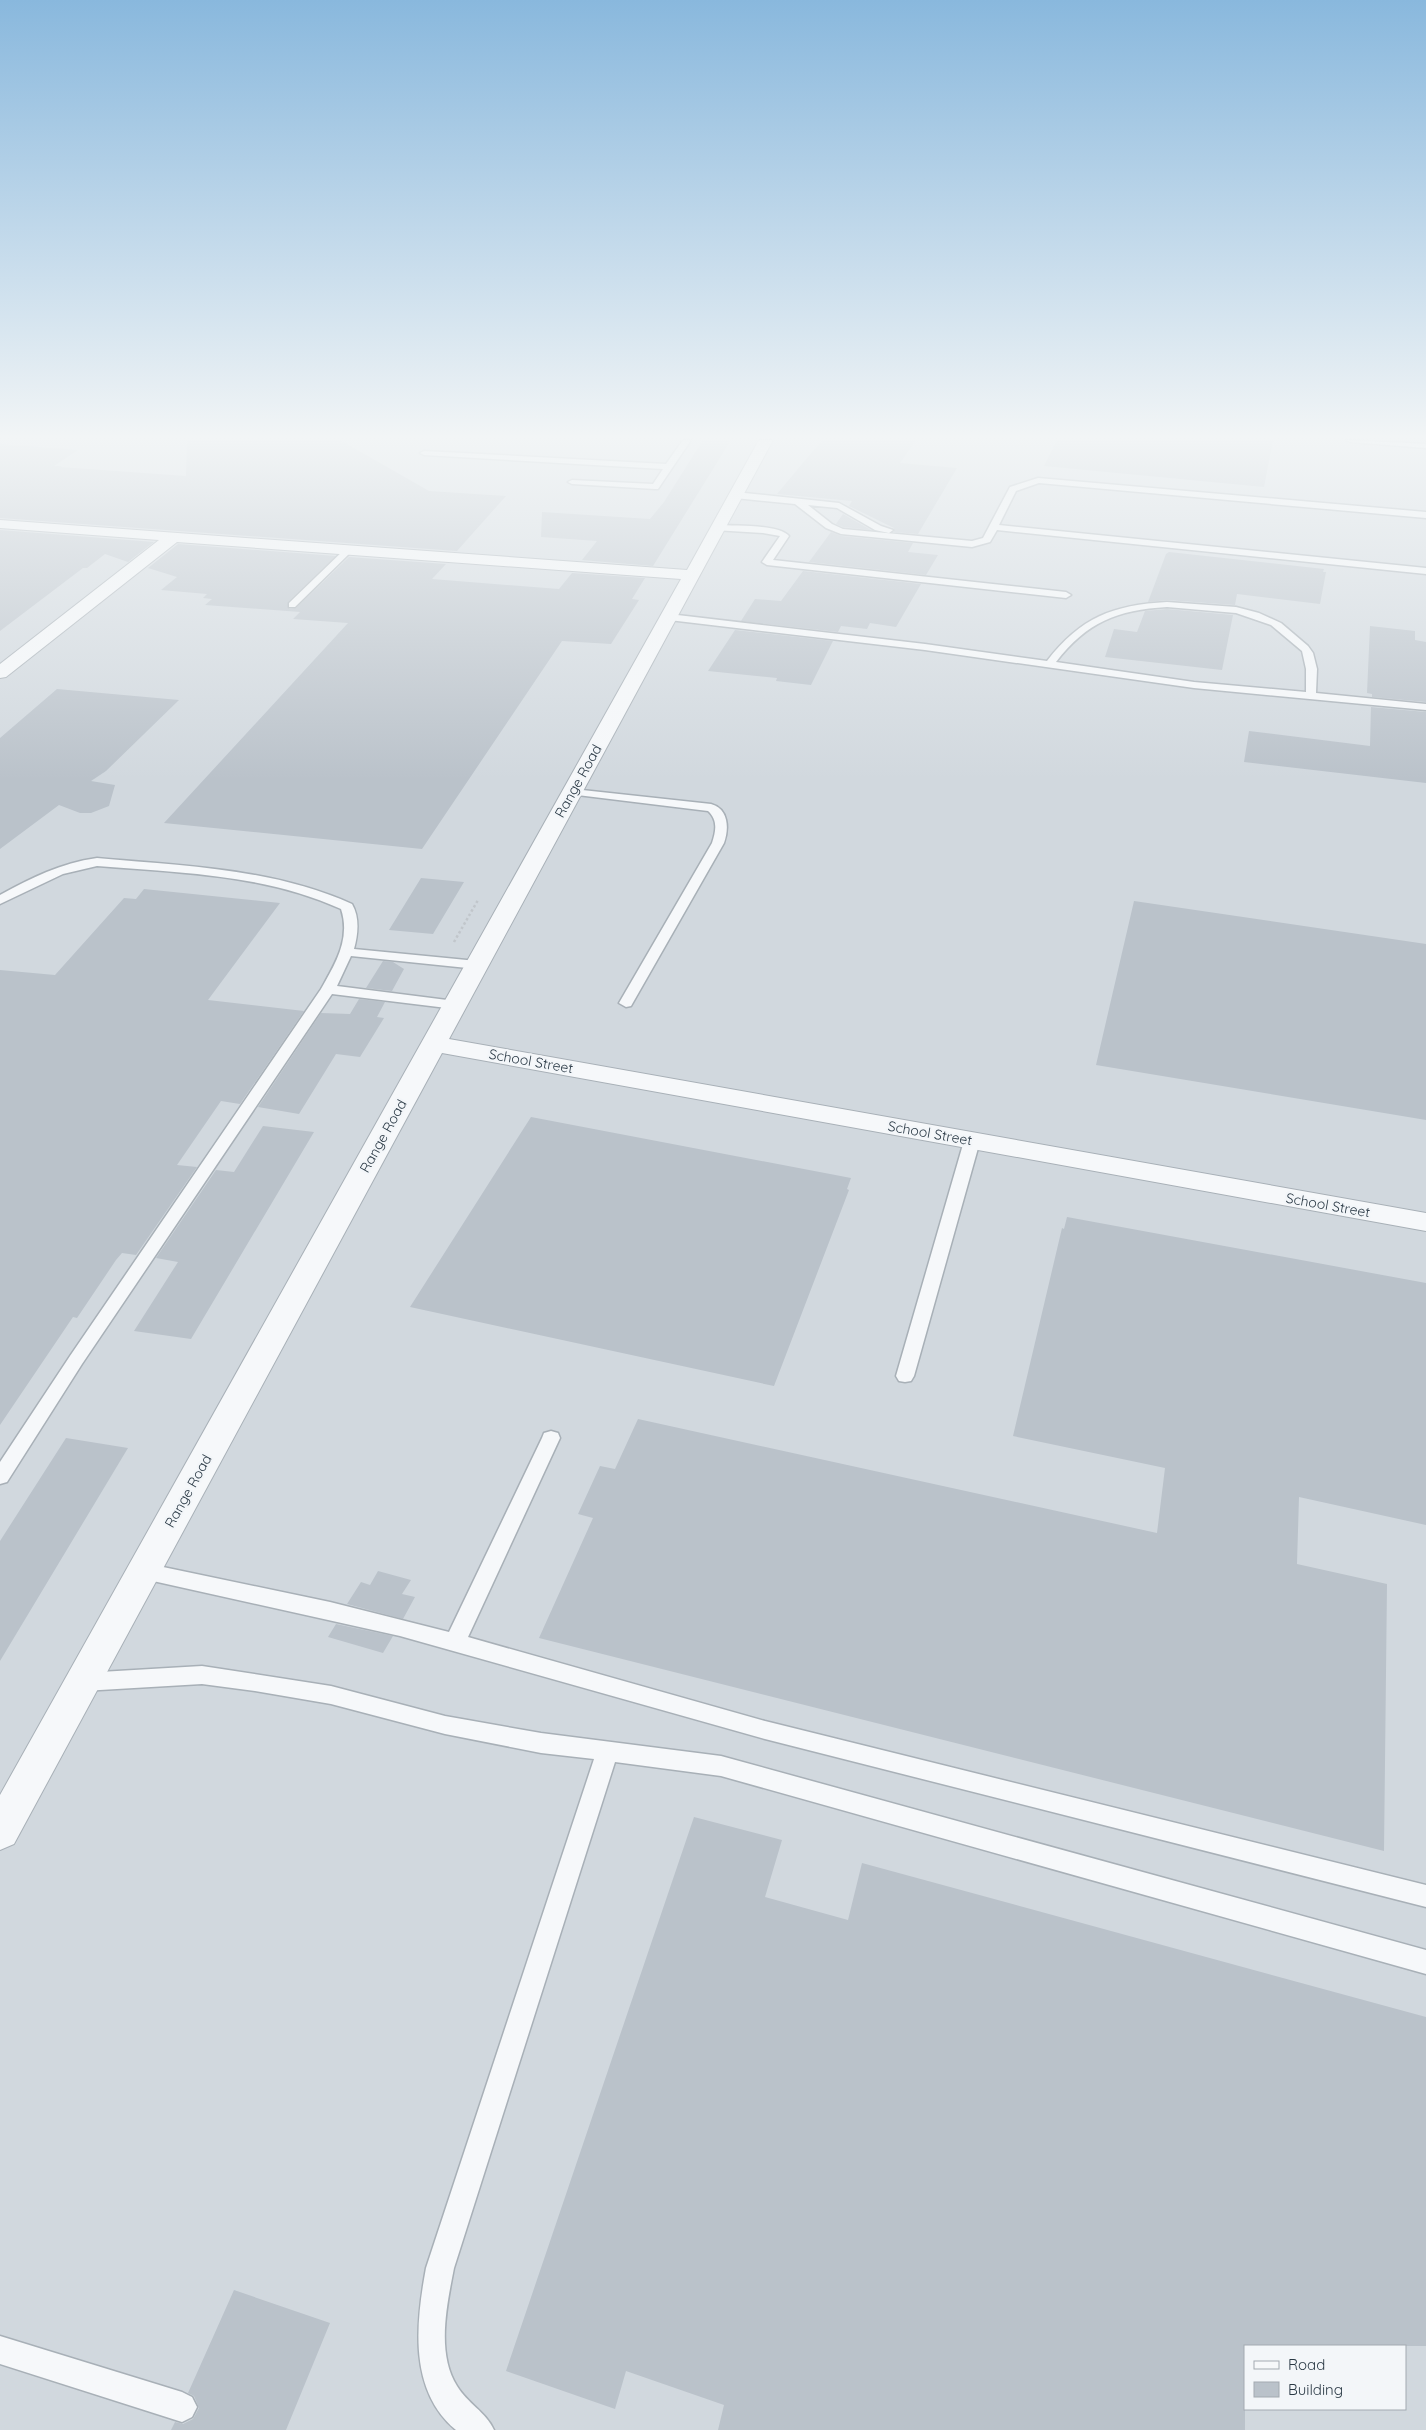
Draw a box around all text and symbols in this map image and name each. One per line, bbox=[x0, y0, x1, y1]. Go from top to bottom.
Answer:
street label: Range Road bbox=[551, 741, 605, 821]
street label: School Street bbox=[487, 1045, 575, 1077]
street label: Range Road bbox=[356, 1096, 410, 1176]
street label: School Street bbox=[886, 1117, 974, 1149]
street label: School Street bbox=[1284, 1189, 1372, 1221]
street label: Range Road bbox=[161, 1451, 215, 1531]
legend bbox=[1244, 2345, 1406, 2410]
text: Road bbox=[1288, 2355, 1325, 2374]
text: Building bbox=[1288, 2380, 1343, 2399]

